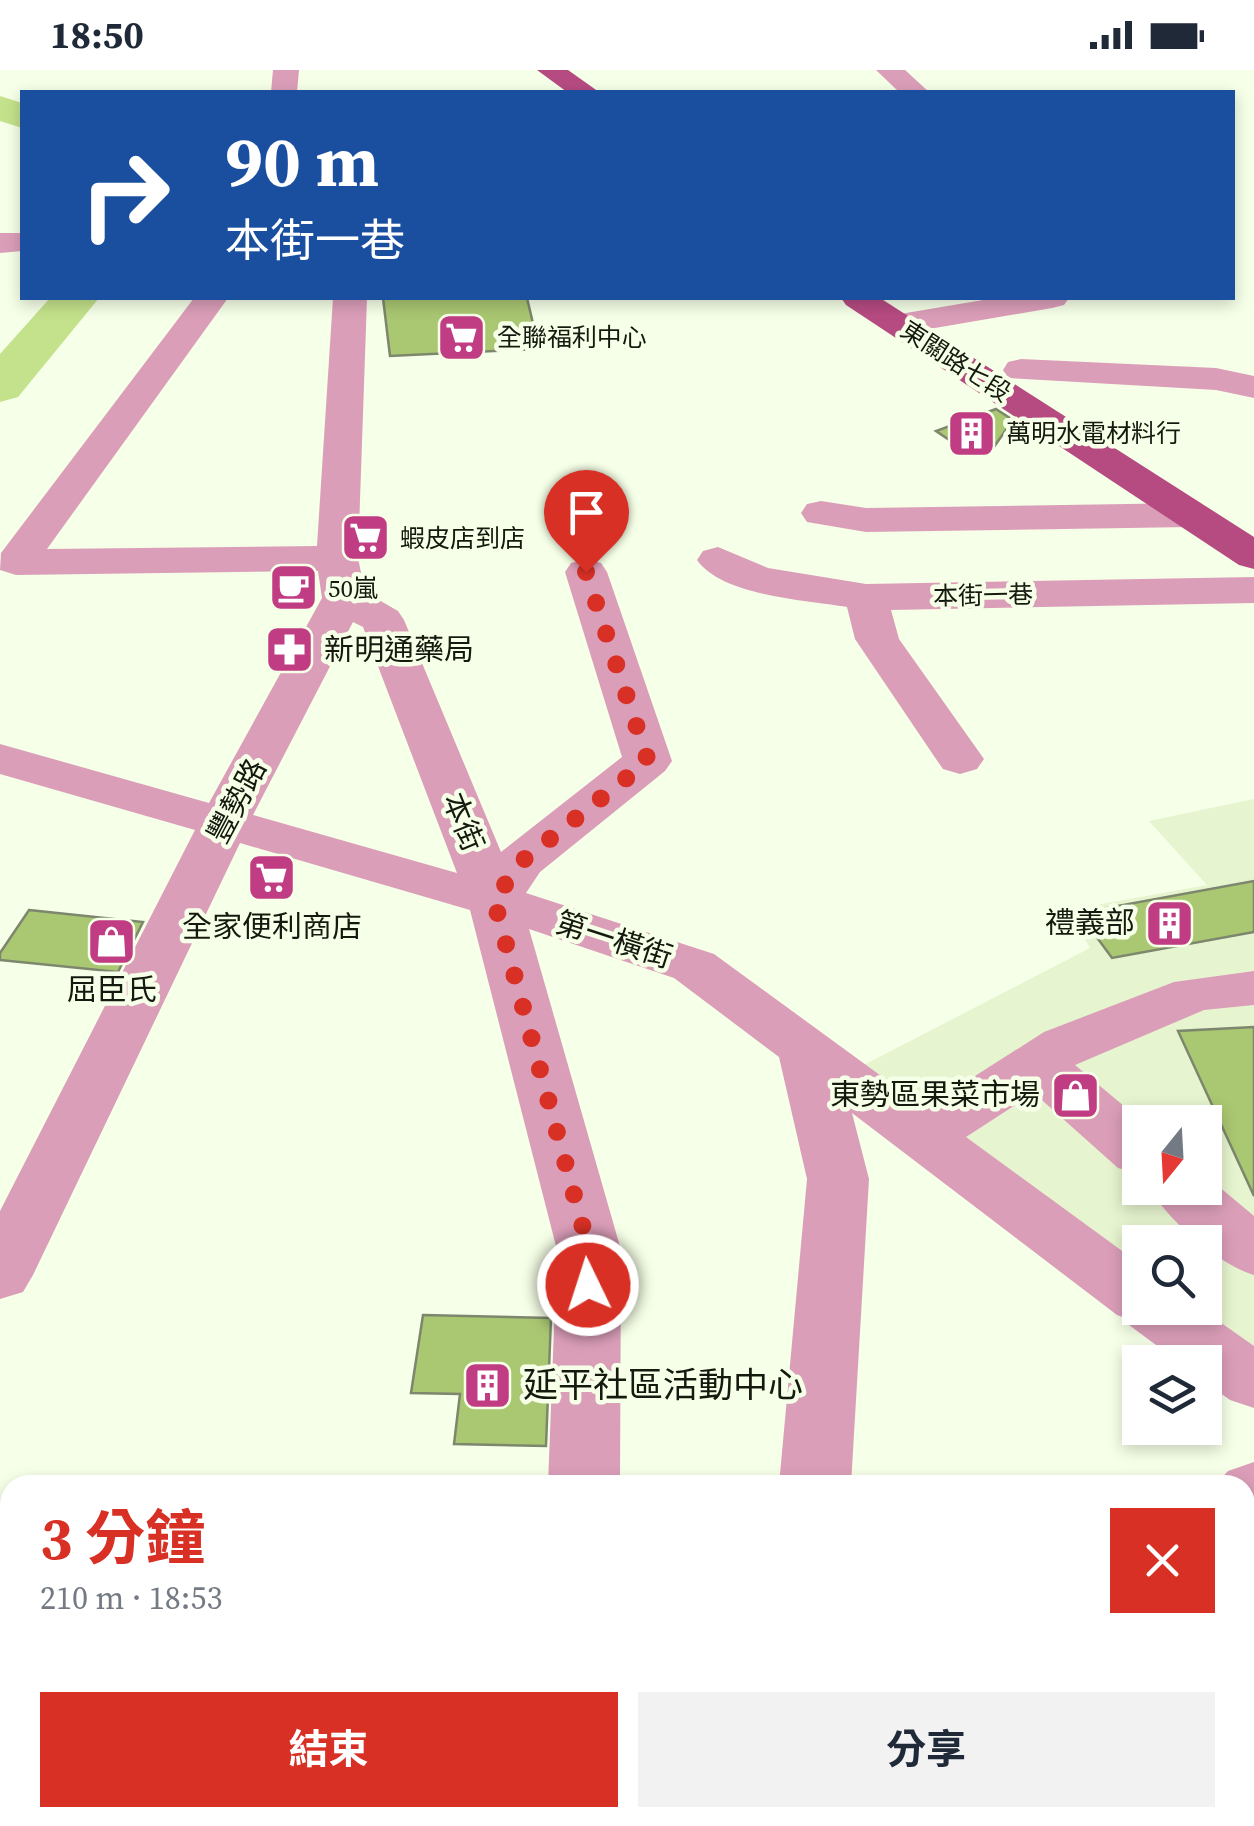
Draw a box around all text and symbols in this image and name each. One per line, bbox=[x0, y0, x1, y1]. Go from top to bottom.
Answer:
text: 18:50 bbox=[50, 9, 144, 61]
text: 90 m bbox=[225, 113, 379, 209]
icon: right bbox=[60, 130, 190, 260]
text: 本街一巷 bbox=[225, 209, 405, 271]
supermarket icon: 全聯福利中心 bbox=[436, 311, 488, 363]
street label: 東關路七段 bbox=[894, 313, 1018, 409]
place label: 全聯福利中心 bbox=[497, 320, 647, 354]
building icon: 萬明水電材料行 bbox=[945, 407, 997, 459]
place label: 萬明水電材料行 bbox=[1006, 416, 1181, 450]
pin bbox=[544, 470, 629, 573]
icon: arrive bbox=[559, 485, 614, 540]
supermarket icon: 蝦皮店到店 bbox=[339, 512, 391, 564]
place label: 蝦皮店到店 bbox=[400, 521, 525, 555]
cafe icon: 50嵐 bbox=[267, 562, 319, 614]
place label: 50嵐 bbox=[328, 571, 378, 605]
street label: 本街一巷 bbox=[933, 577, 1033, 613]
pharmacy icon: 新明通藥局 bbox=[263, 624, 315, 676]
place label: 新明通藥局 bbox=[324, 629, 474, 670]
street label: 豐勢路 bbox=[197, 751, 276, 850]
street label: 本街 bbox=[433, 786, 494, 857]
supermarket icon: 全家便利商店 bbox=[246, 852, 298, 904]
building icon: 禮義部 bbox=[1144, 897, 1196, 949]
street label: 第一橫街 bbox=[551, 901, 678, 978]
place label: 禮義部 bbox=[1045, 902, 1135, 943]
place label: 全家便利商店 bbox=[182, 906, 362, 947]
shop icon: 屈臣氏 bbox=[86, 915, 138, 967]
place label: 屈臣氏 bbox=[67, 969, 157, 1010]
shop icon: 東勢區果菜市場 bbox=[1049, 1069, 1101, 1121]
place label: 東勢區果菜市場 bbox=[830, 1074, 1040, 1115]
north arrow bbox=[1122, 1105, 1222, 1205]
map controls bbox=[1122, 1105, 1222, 1445]
button: search bbox=[1122, 1225, 1222, 1325]
position arrow bbox=[536, 1233, 640, 1337]
button: layers bbox=[1122, 1345, 1222, 1445]
building icon: 延平社區活動中心 bbox=[462, 1359, 514, 1411]
place label: 延平社區活動中心 bbox=[523, 1361, 803, 1409]
text: 3 分鐘 bbox=[40, 1497, 205, 1579]
button: close bbox=[1110, 1508, 1215, 1613]
text: 210 m · 18:53 bbox=[40, 1576, 222, 1620]
button: 結束 bbox=[40, 1692, 618, 1807]
button: 分享 bbox=[638, 1692, 1215, 1807]

